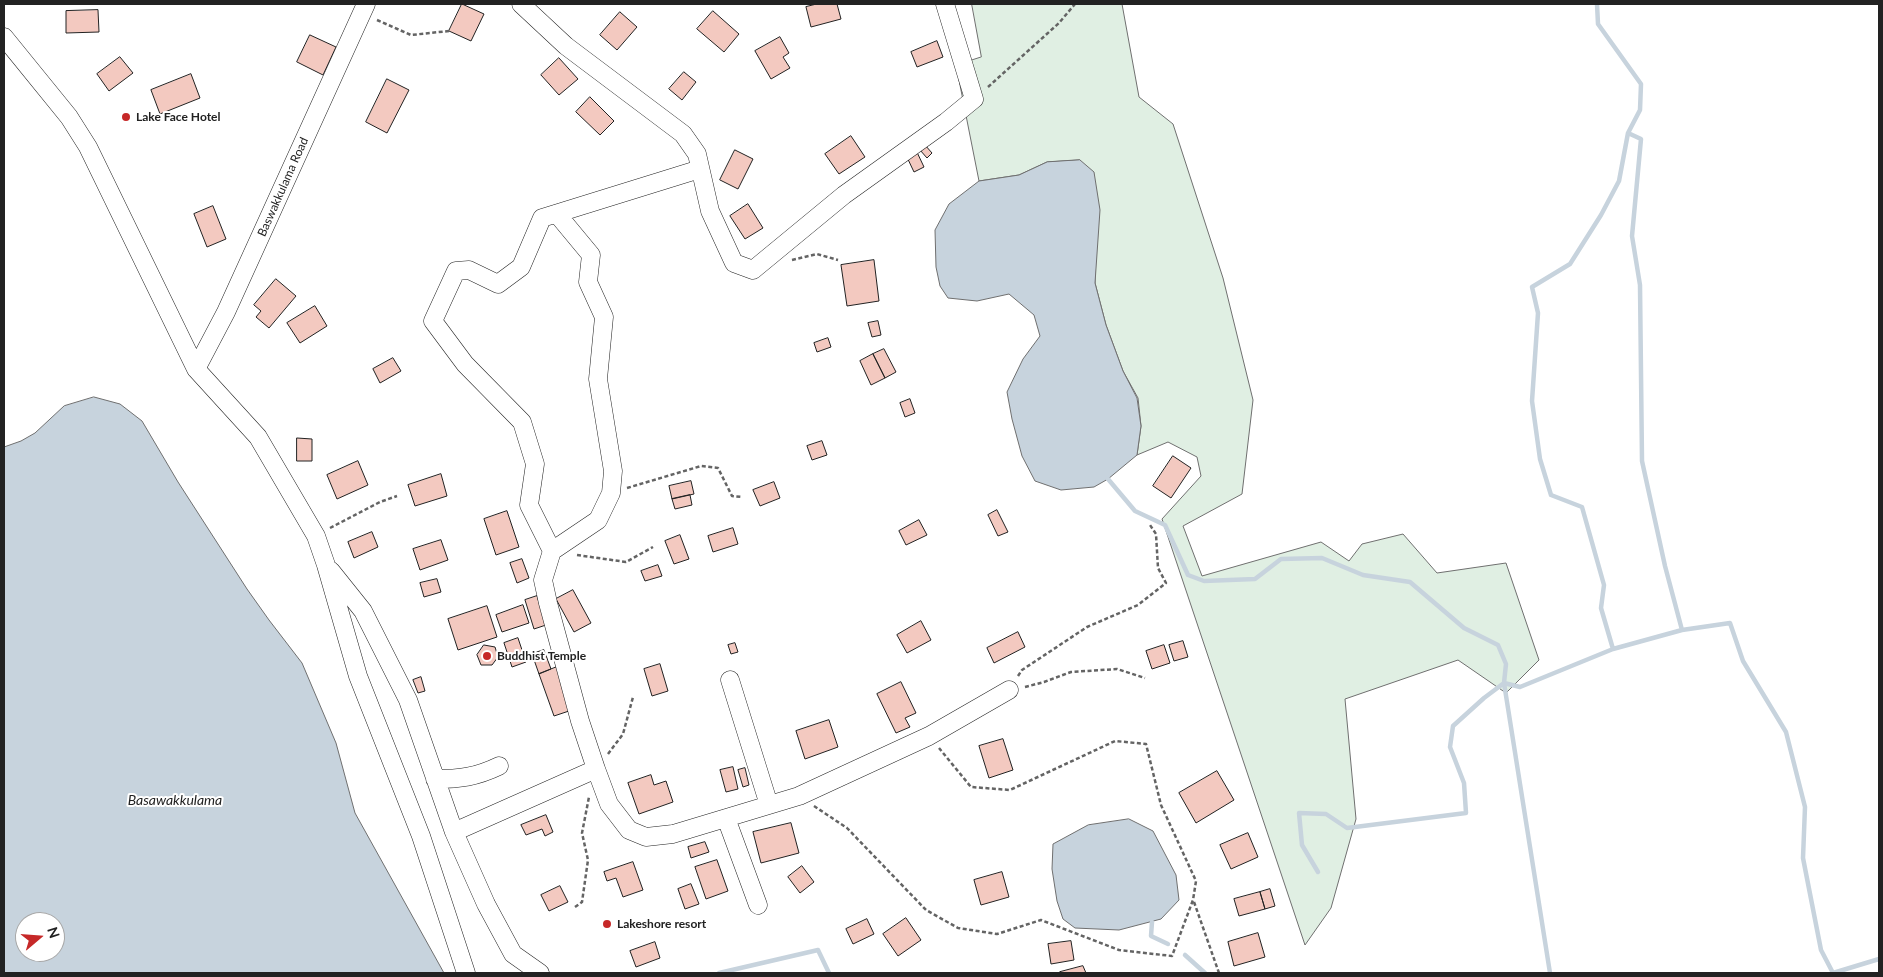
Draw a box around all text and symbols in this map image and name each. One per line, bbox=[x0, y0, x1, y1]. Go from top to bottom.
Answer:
place label: Lake Face Hotel bbox=[136, 110, 220, 124]
marker: Lake Face Hotel bbox=[120, 111, 132, 123]
street label: Baswakkulama Road bbox=[255, 135, 311, 239]
place label: Buddhist Temple bbox=[497, 649, 586, 663]
marker: Buddhist Temple bbox=[481, 650, 493, 662]
water label: Basawakkulama bbox=[128, 792, 222, 808]
north arrow bbox=[15, 912, 65, 962]
place label: Lakeshore resort bbox=[617, 917, 706, 931]
marker: Lakeshore resort bbox=[601, 918, 613, 930]
text: N bbox=[44, 925, 64, 940]

